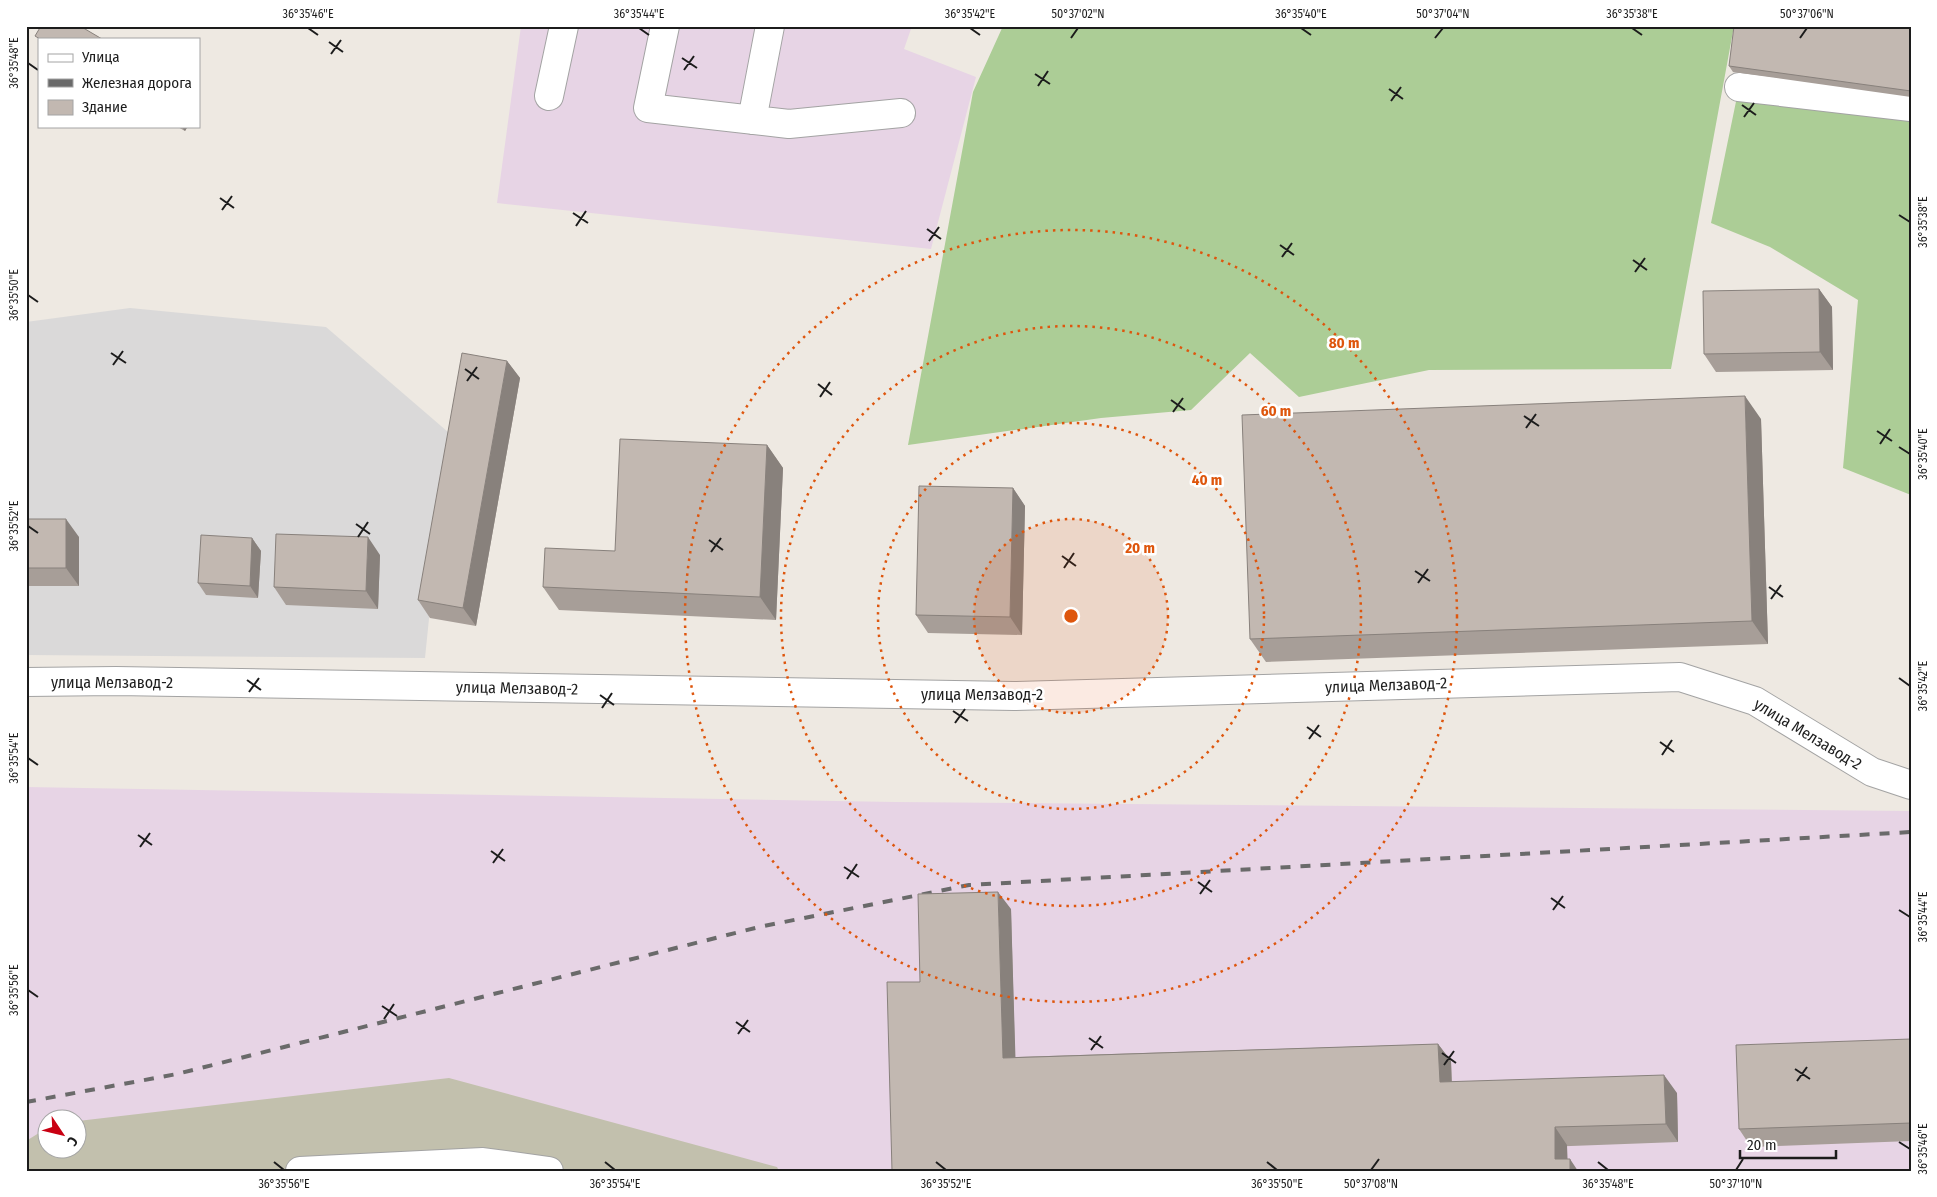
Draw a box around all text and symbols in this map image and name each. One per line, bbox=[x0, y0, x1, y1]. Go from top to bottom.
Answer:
text: 36°35'46"E bbox=[282, 7, 334, 21]
text: 36°35'44"E bbox=[614, 7, 665, 21]
text: 36°35'42"E bbox=[945, 7, 996, 21]
text: 50°37'02"N bbox=[1051, 7, 1105, 21]
text: 36°35'40"E bbox=[1275, 7, 1327, 21]
text: 50°37'04"N bbox=[1416, 7, 1470, 21]
text: 36°35'38"E bbox=[1606, 7, 1658, 21]
text: 50°37'06"N bbox=[1780, 7, 1834, 21]
text: 36°35'48"E bbox=[7, 37, 21, 89]
legend bbox=[38, 38, 200, 128]
text: Улица bbox=[81, 48, 120, 66]
text: Железная дорога bbox=[82, 74, 192, 92]
text: Здание bbox=[82, 98, 128, 116]
text: 36°35'38"E bbox=[1916, 196, 1930, 248]
text: 36°35'50"E bbox=[7, 269, 21, 321]
text: 80 m bbox=[1329, 334, 1359, 352]
text: 60 m bbox=[1261, 402, 1291, 420]
text: 36°35'40"E bbox=[1916, 428, 1930, 480]
text: 40 m bbox=[1192, 471, 1222, 489]
text: 36°35'52"E bbox=[7, 500, 21, 551]
text: 20 m bbox=[1124, 539, 1155, 557]
centre of rings bbox=[1062, 607, 1080, 625]
text: 36°35'42"E bbox=[1916, 660, 1930, 711]
street label: улица Мелзавод-2 bbox=[51, 673, 173, 692]
street label: улица Мелзавод-2 bbox=[1325, 673, 1447, 697]
street label: улица Мелзавод-2 bbox=[456, 677, 578, 699]
street label: улица Мелзавод-2 bbox=[921, 685, 1043, 704]
street label: улица Мелзавод-2 bbox=[1751, 694, 1865, 774]
text: 36°35'54"E bbox=[7, 732, 21, 783]
text: 36°35'44"E bbox=[1916, 891, 1930, 942]
text: 36°35'56"E bbox=[7, 964, 21, 1016]
north arrow bbox=[38, 1110, 88, 1160]
text: 36°35'46"E bbox=[1916, 1123, 1930, 1175]
scale bar bbox=[1740, 1127, 1836, 1159]
text: С bbox=[63, 1133, 81, 1150]
text: 20 m bbox=[1747, 1136, 1777, 1154]
text: 36°35'56"E bbox=[258, 1177, 310, 1191]
text: 36°35'54"E bbox=[590, 1177, 641, 1191]
text: 36°35'52"E bbox=[921, 1177, 972, 1191]
text: 36°35'50"E bbox=[1251, 1177, 1303, 1191]
text: 50°37'08"N bbox=[1344, 1177, 1398, 1191]
text: 36°35'48"E bbox=[1582, 1177, 1634, 1191]
text: 50°37'10"N bbox=[1710, 1177, 1762, 1191]

